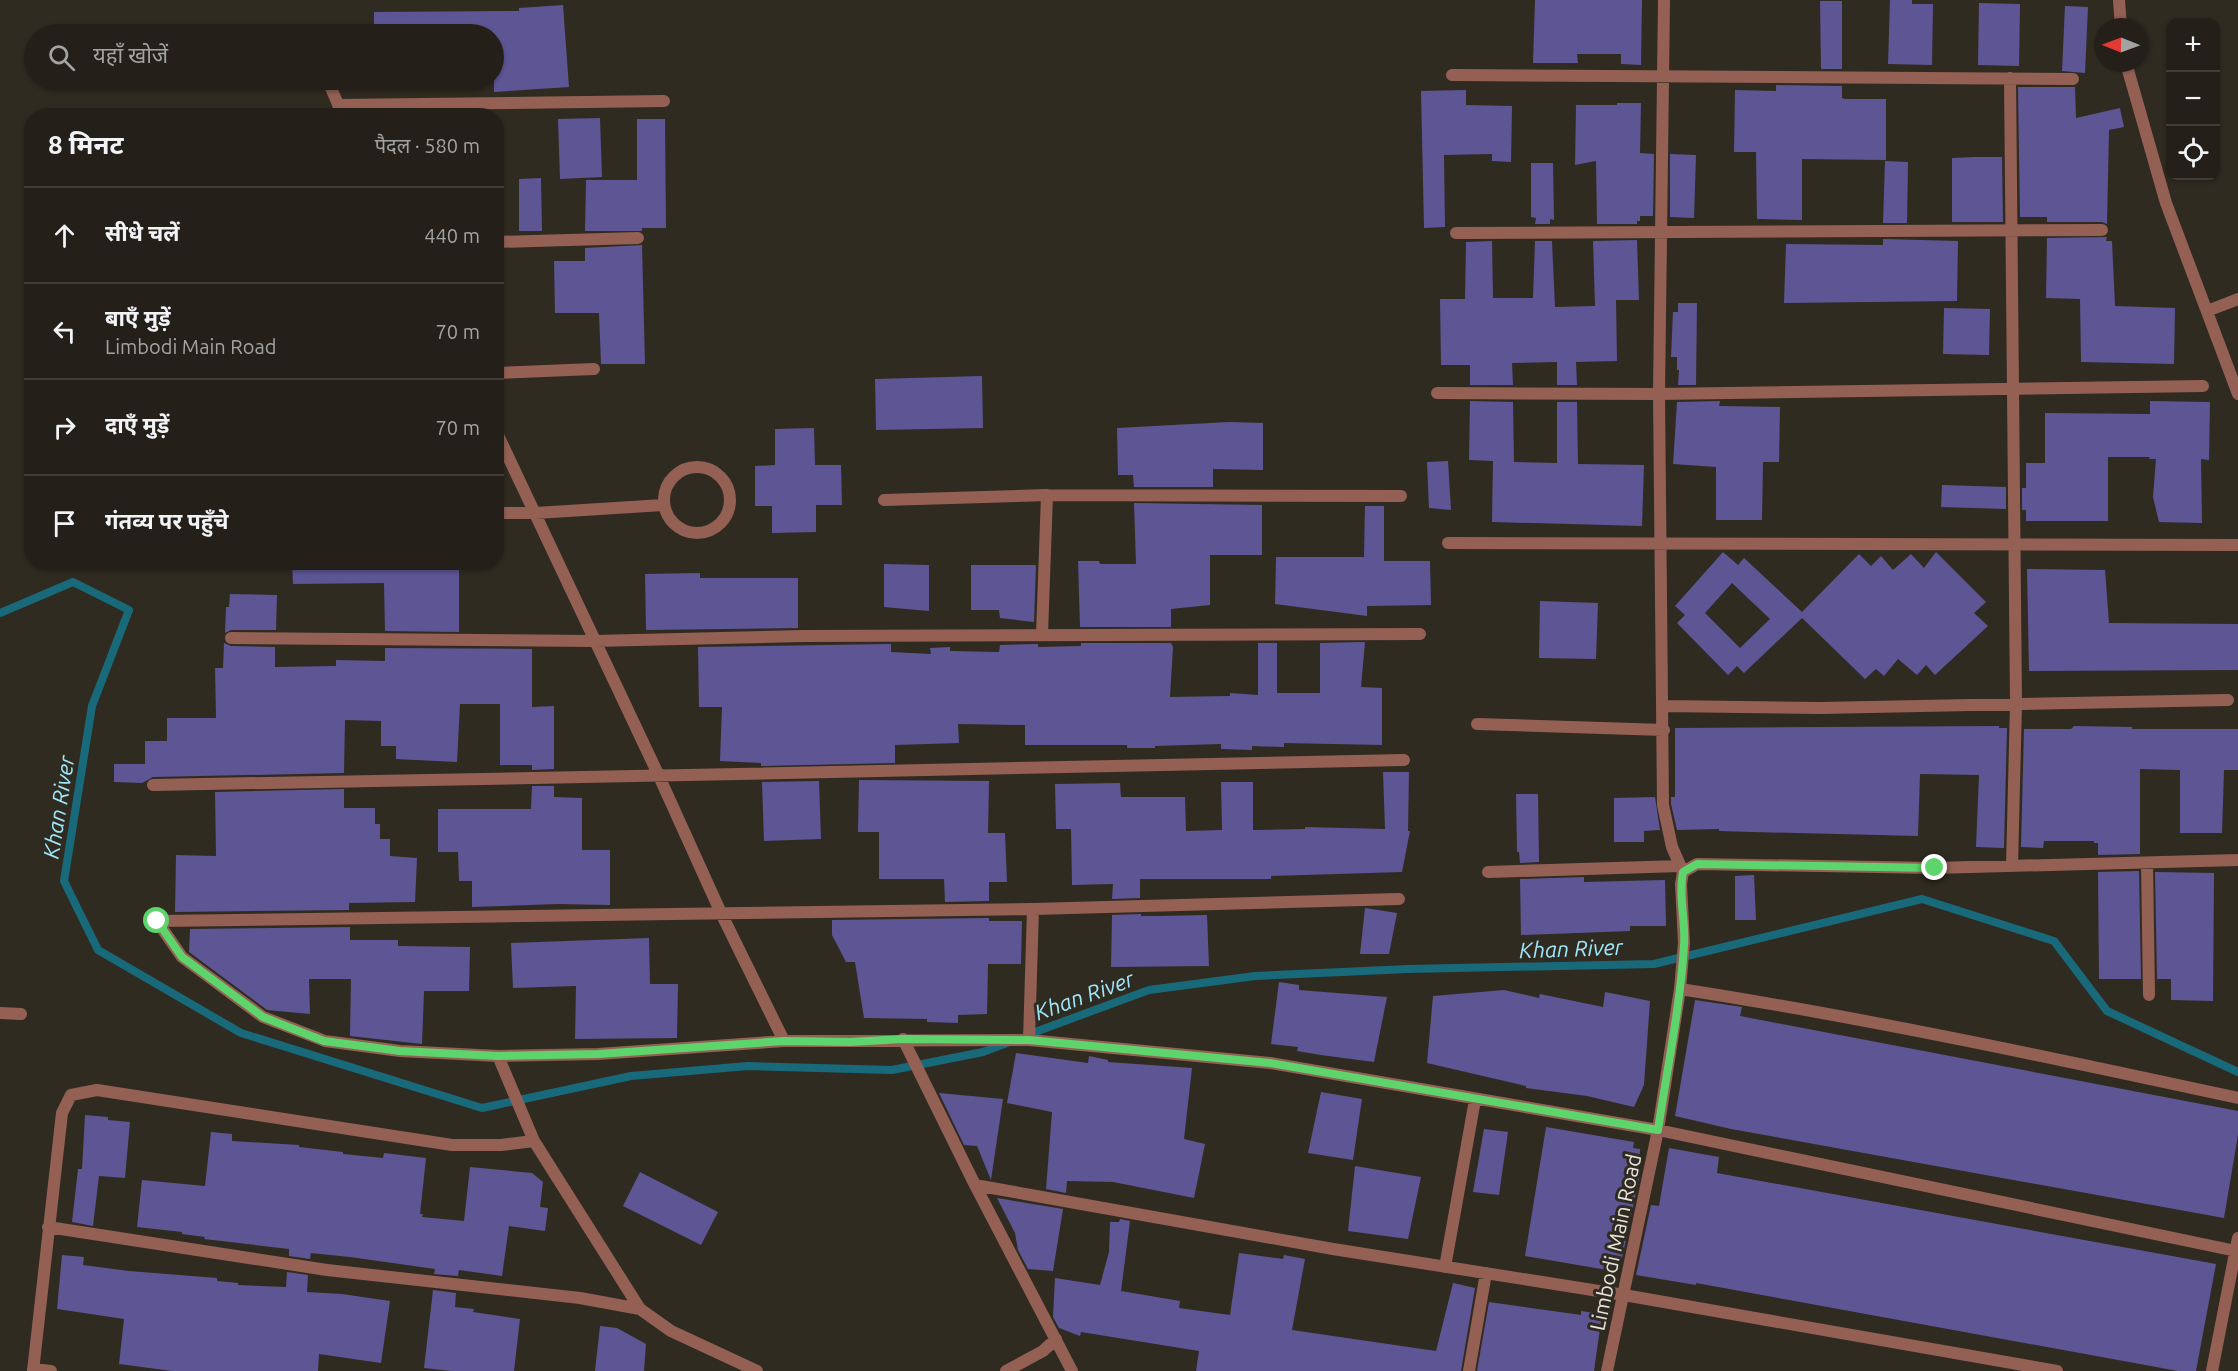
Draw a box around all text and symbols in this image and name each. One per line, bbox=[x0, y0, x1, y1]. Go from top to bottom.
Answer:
north arrow bbox=[2094, 18, 2148, 72]
map controls bbox=[2166, 18, 2220, 180]
button: + bbox=[2166, 18, 2220, 72]
search box bbox=[24, 24, 504, 90]
icon: search bbox=[45, 41, 78, 74]
text: यहाँ खोजें bbox=[93, 42, 168, 67]
button: − bbox=[2166, 72, 2220, 126]
button: locate bbox=[2166, 126, 2220, 180]
text: 8 मिनट bbox=[48, 130, 123, 159]
text: पैदल · 580 m bbox=[375, 134, 480, 157]
icon: ahead bbox=[48, 219, 81, 252]
text: सीधे चलें bbox=[105, 220, 180, 245]
text: 440 m bbox=[424, 224, 480, 247]
text: बाएँ मुड़ें bbox=[105, 305, 171, 330]
icon: left bbox=[48, 315, 81, 348]
text: 70 m bbox=[436, 320, 480, 343]
text: Limbodi Main Road bbox=[105, 335, 276, 358]
icon: right bbox=[48, 411, 81, 444]
text: दाएँ मुड़ें bbox=[105, 412, 169, 437]
text: 70 m bbox=[436, 416, 480, 439]
icon: arrive bbox=[48, 507, 81, 540]
text: गंतव्य पर पहुँचे bbox=[105, 508, 229, 533]
water label: Khan River bbox=[38, 753, 79, 860]
route end bbox=[1921, 854, 1947, 880]
route start bbox=[143, 907, 169, 933]
water label: Khan River bbox=[1519, 934, 1624, 962]
water label: Khan River bbox=[1031, 965, 1138, 1025]
street label: Limbodi Main Road bbox=[1585, 1151, 1645, 1333]

